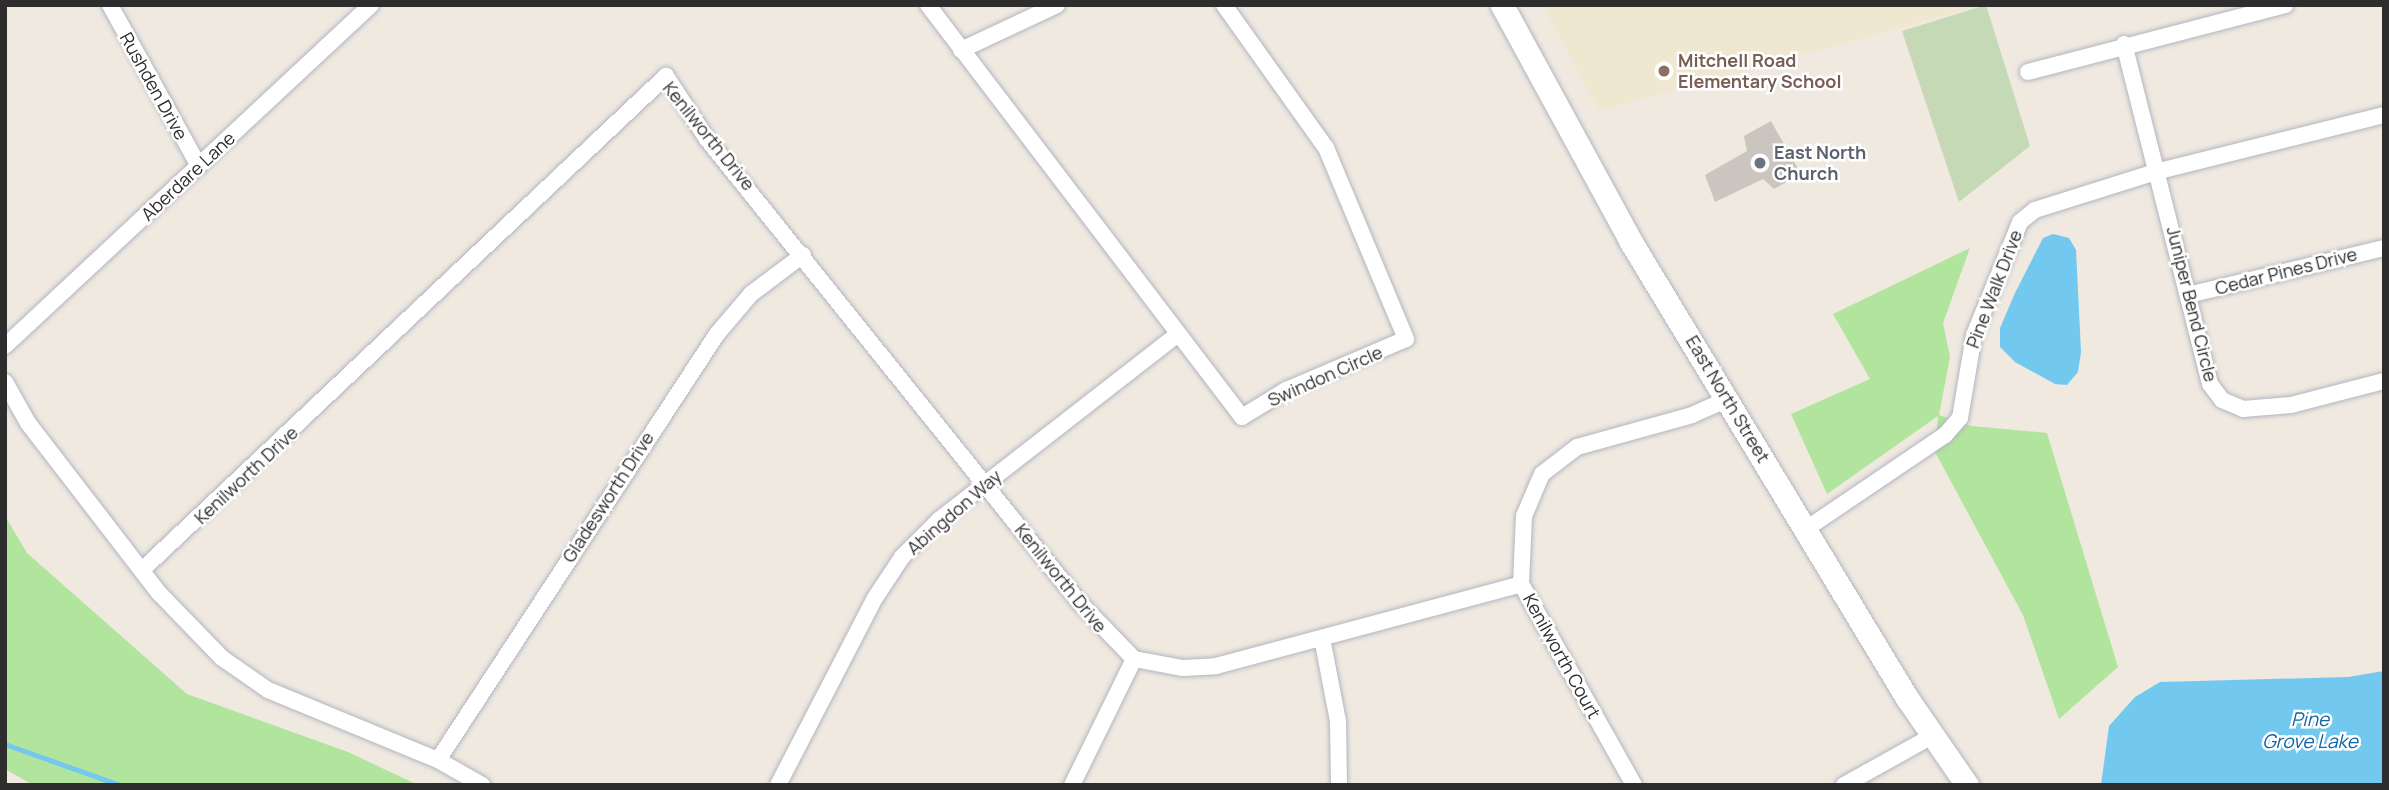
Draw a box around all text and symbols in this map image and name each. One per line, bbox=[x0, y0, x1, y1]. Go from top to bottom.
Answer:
street label: Rushden Drive bbox=[116, 29, 192, 143]
place label: Mitchell Road Elementary School bbox=[1678, 50, 1841, 92]
marker: Mitchell Road Elementary School bbox=[1656, 63, 1672, 79]
street label: Kenilworth Drive bbox=[659, 77, 759, 195]
street label: Aberdare Lane bbox=[137, 127, 239, 225]
place label: East North Church bbox=[1774, 142, 1866, 184]
marker: East North Church bbox=[1752, 155, 1768, 171]
street label: Juniper Bend Circle bbox=[2162, 224, 2222, 384]
street label: Pine Walk Drive bbox=[1962, 227, 2026, 351]
street label: Cedar Pines Drive bbox=[2213, 243, 2359, 299]
street label: East North Street bbox=[1682, 332, 1774, 466]
street label: Swindon Circle bbox=[1264, 341, 1386, 411]
street label: Kenilworth Drive bbox=[190, 422, 302, 528]
street label: Gladesworth Drive bbox=[558, 428, 658, 566]
street label: Abingdon Way bbox=[902, 465, 1006, 559]
street label: Kenilworth Drive bbox=[1011, 519, 1111, 637]
street label: Kenilworth Court bbox=[1519, 590, 1605, 722]
water label: Pine Grove Lake bbox=[2262, 709, 2358, 753]

